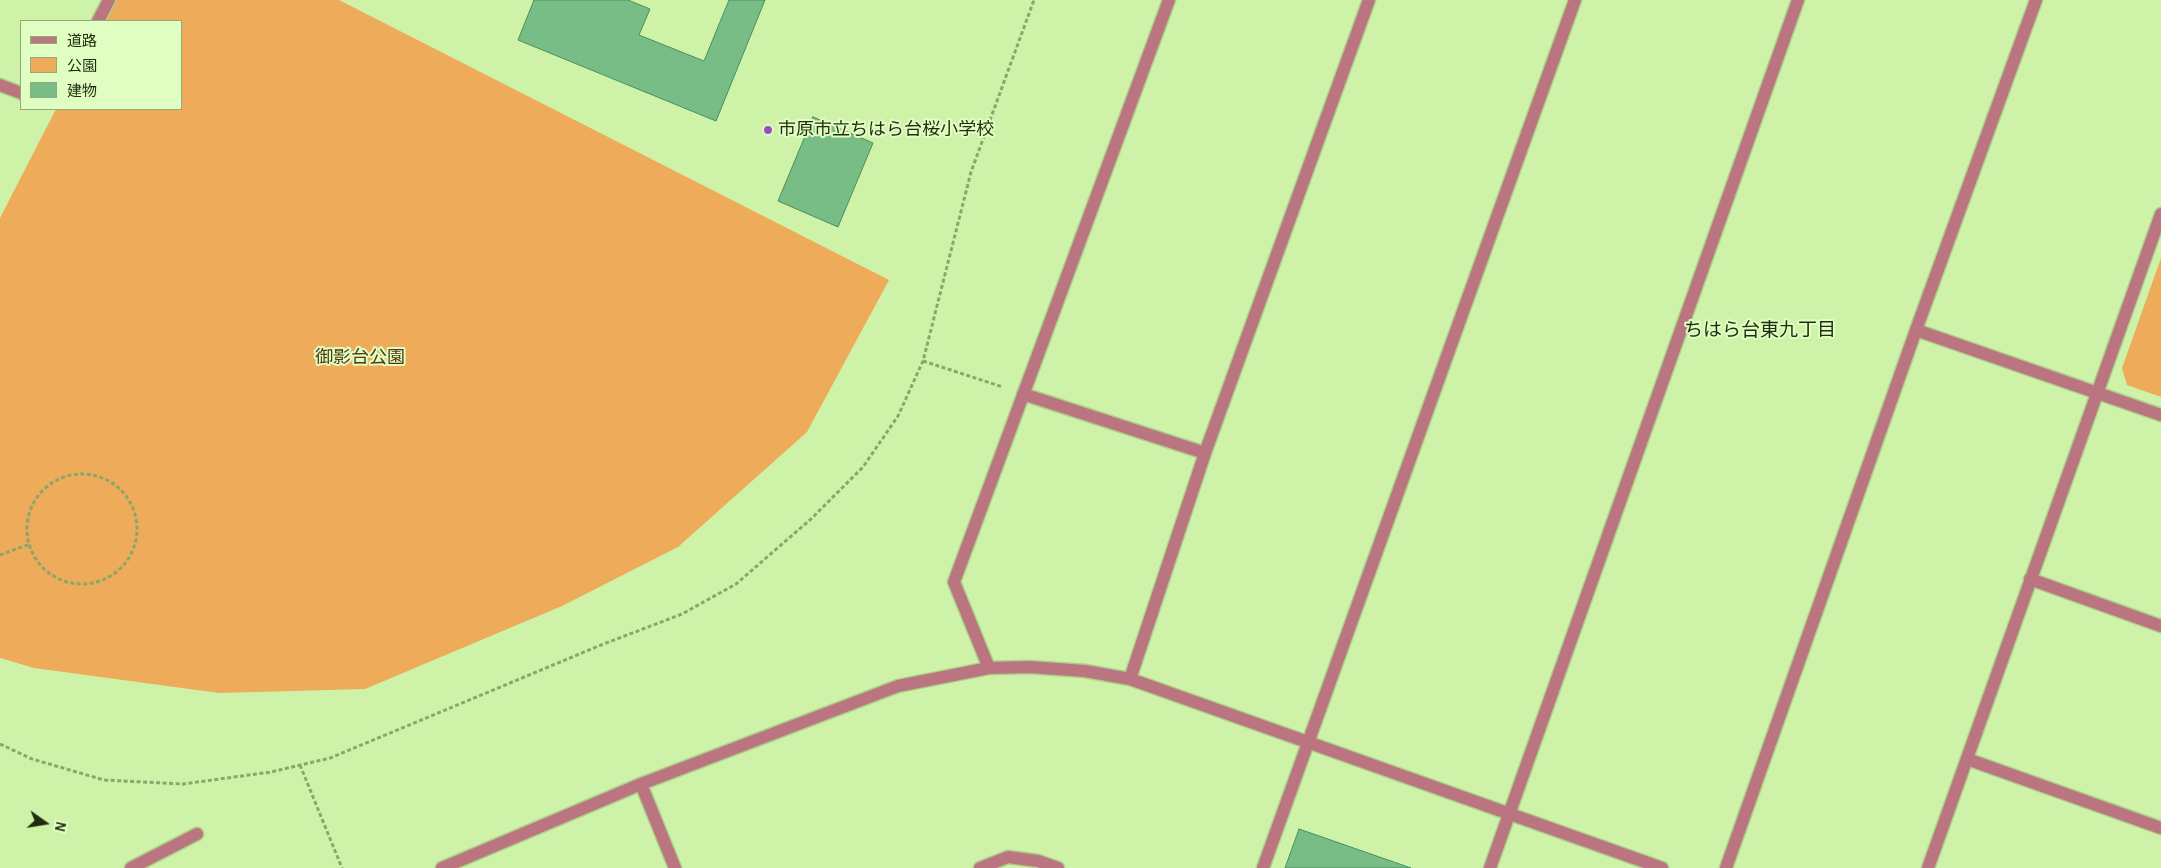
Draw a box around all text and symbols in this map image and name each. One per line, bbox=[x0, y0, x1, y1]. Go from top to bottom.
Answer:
legend bbox=[20, 20, 182, 110]
text: 道路 bbox=[67, 34, 97, 49]
text: 公園 bbox=[67, 59, 97, 74]
text: 建物 bbox=[67, 84, 97, 99]
place label: 市原市立ちはら台桜小学校 bbox=[778, 119, 994, 141]
marker: 市原市立ちはら台桜小学校 bbox=[762, 124, 774, 136]
district label: ちはら台東九丁目 bbox=[1684, 319, 1836, 341]
park label: 御影台公園 bbox=[315, 347, 405, 369]
north arrow bbox=[20, 798, 70, 848]
text: N bbox=[52, 820, 68, 833]

